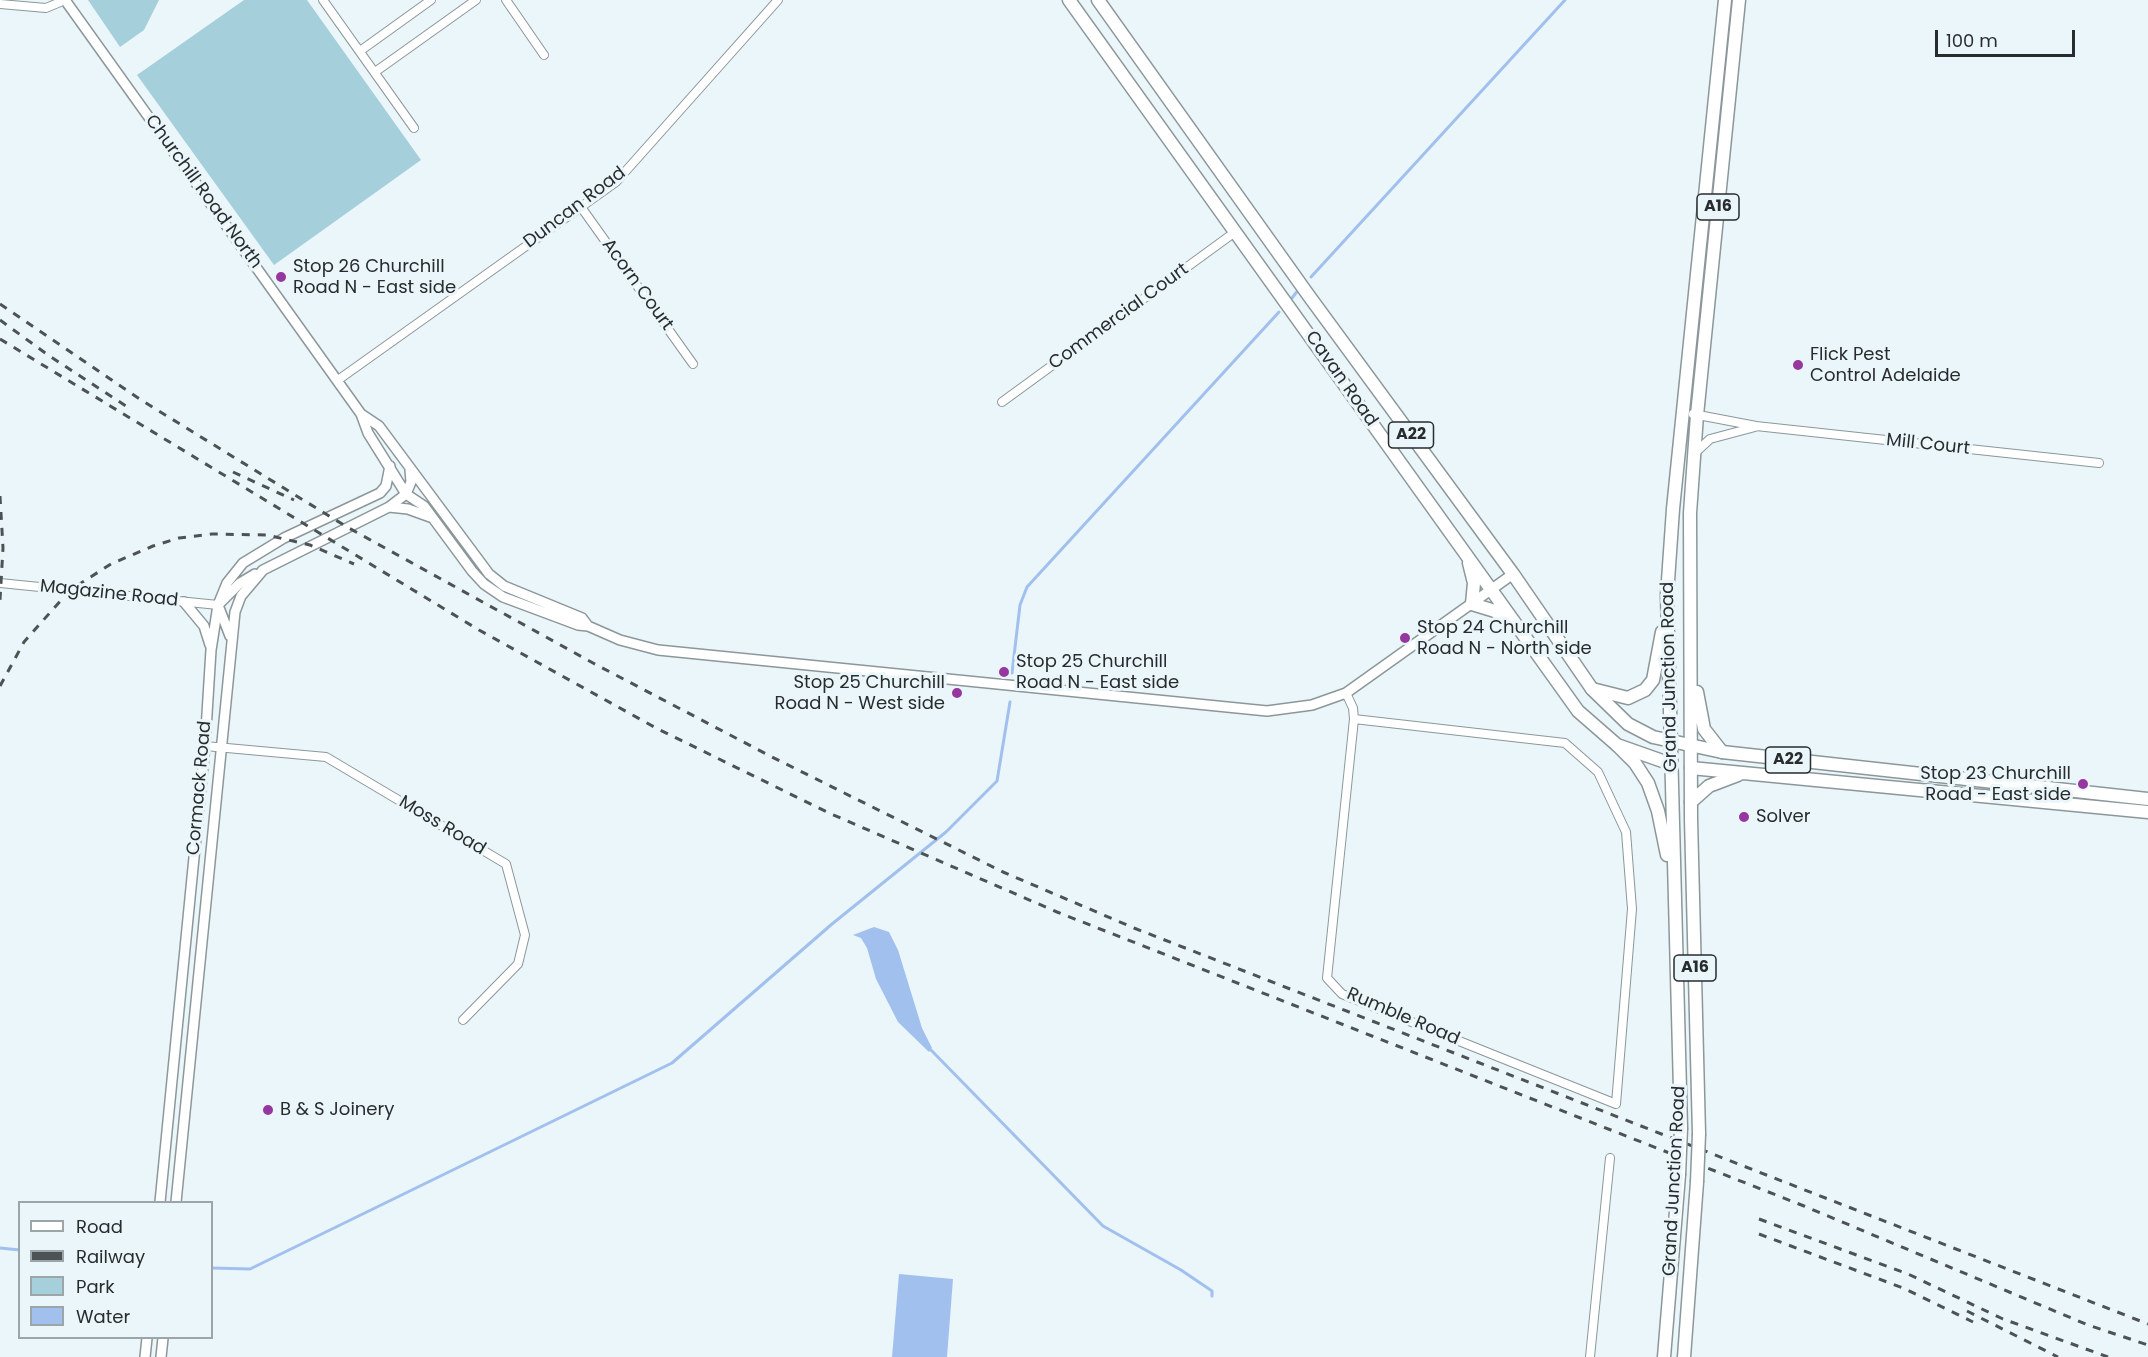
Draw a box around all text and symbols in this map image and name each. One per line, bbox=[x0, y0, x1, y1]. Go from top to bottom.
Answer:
scale bar bbox=[1938, 18, 2078, 56]
text: 100 m bbox=[1946, 28, 1998, 53]
street label: Churchill Road North bbox=[140, 111, 266, 273]
street label: Duncan Road bbox=[520, 163, 630, 253]
road number: A16 bbox=[1697, 194, 1739, 220]
street label: Acorn Court bbox=[597, 235, 677, 335]
place label: Stop 26 Churchill Road N - East side bbox=[293, 256, 456, 298]
street label: Commercial Court bbox=[1045, 259, 1193, 375]
marker: Stop 26 Churchill Road N - East side bbox=[274, 270, 288, 284]
street label: Cavan Road bbox=[1300, 327, 1382, 431]
place label: Flick Pest Control Adelaide bbox=[1810, 344, 1961, 386]
marker: Flick Pest Control Adelaide bbox=[1791, 358, 1805, 372]
road number: A22 bbox=[1388, 422, 1434, 448]
street label: Mill Court bbox=[1885, 430, 1971, 460]
street label: Magazine Road bbox=[39, 576, 179, 612]
street label: Grand Junction Road bbox=[1658, 582, 1682, 772]
place label: Stop 24 Churchill Road N - North side bbox=[1417, 617, 1592, 660]
marker: Stop 24 Churchill Road N - North side bbox=[1398, 631, 1412, 645]
place label: Stop 25 Churchill Road N - East side bbox=[1016, 651, 1179, 694]
marker: Stop 25 Churchill Road N - East side bbox=[997, 665, 1011, 679]
place label: Stop 25 Churchill Road N - West side bbox=[775, 672, 945, 714]
marker: Stop 25 Churchill Road N - West side bbox=[950, 686, 964, 700]
street label: Cormack Road bbox=[183, 720, 217, 856]
road number: A22 bbox=[1766, 747, 1810, 773]
place label: Stop 23 Churchill Road - East side bbox=[1920, 763, 2071, 806]
marker: Stop 23 Churchill Road - East side bbox=[2076, 777, 2090, 791]
street label: Moss Road bbox=[395, 792, 489, 860]
place label: Solver bbox=[1756, 806, 1810, 828]
marker: Solver bbox=[1737, 810, 1751, 824]
road number: A16 bbox=[1674, 955, 1716, 981]
street label: Rumble Road bbox=[1343, 984, 1463, 1050]
street label: Grand Junction Road bbox=[1659, 1085, 1691, 1277]
place label: B & S Joinery bbox=[280, 1099, 394, 1121]
marker: B & S Joinery bbox=[261, 1103, 275, 1117]
legend bbox=[18, 1201, 213, 1339]
text: Road bbox=[76, 1214, 123, 1239]
text: Railway bbox=[76, 1244, 145, 1269]
text: Park bbox=[76, 1274, 115, 1299]
text: Water bbox=[76, 1304, 130, 1329]

